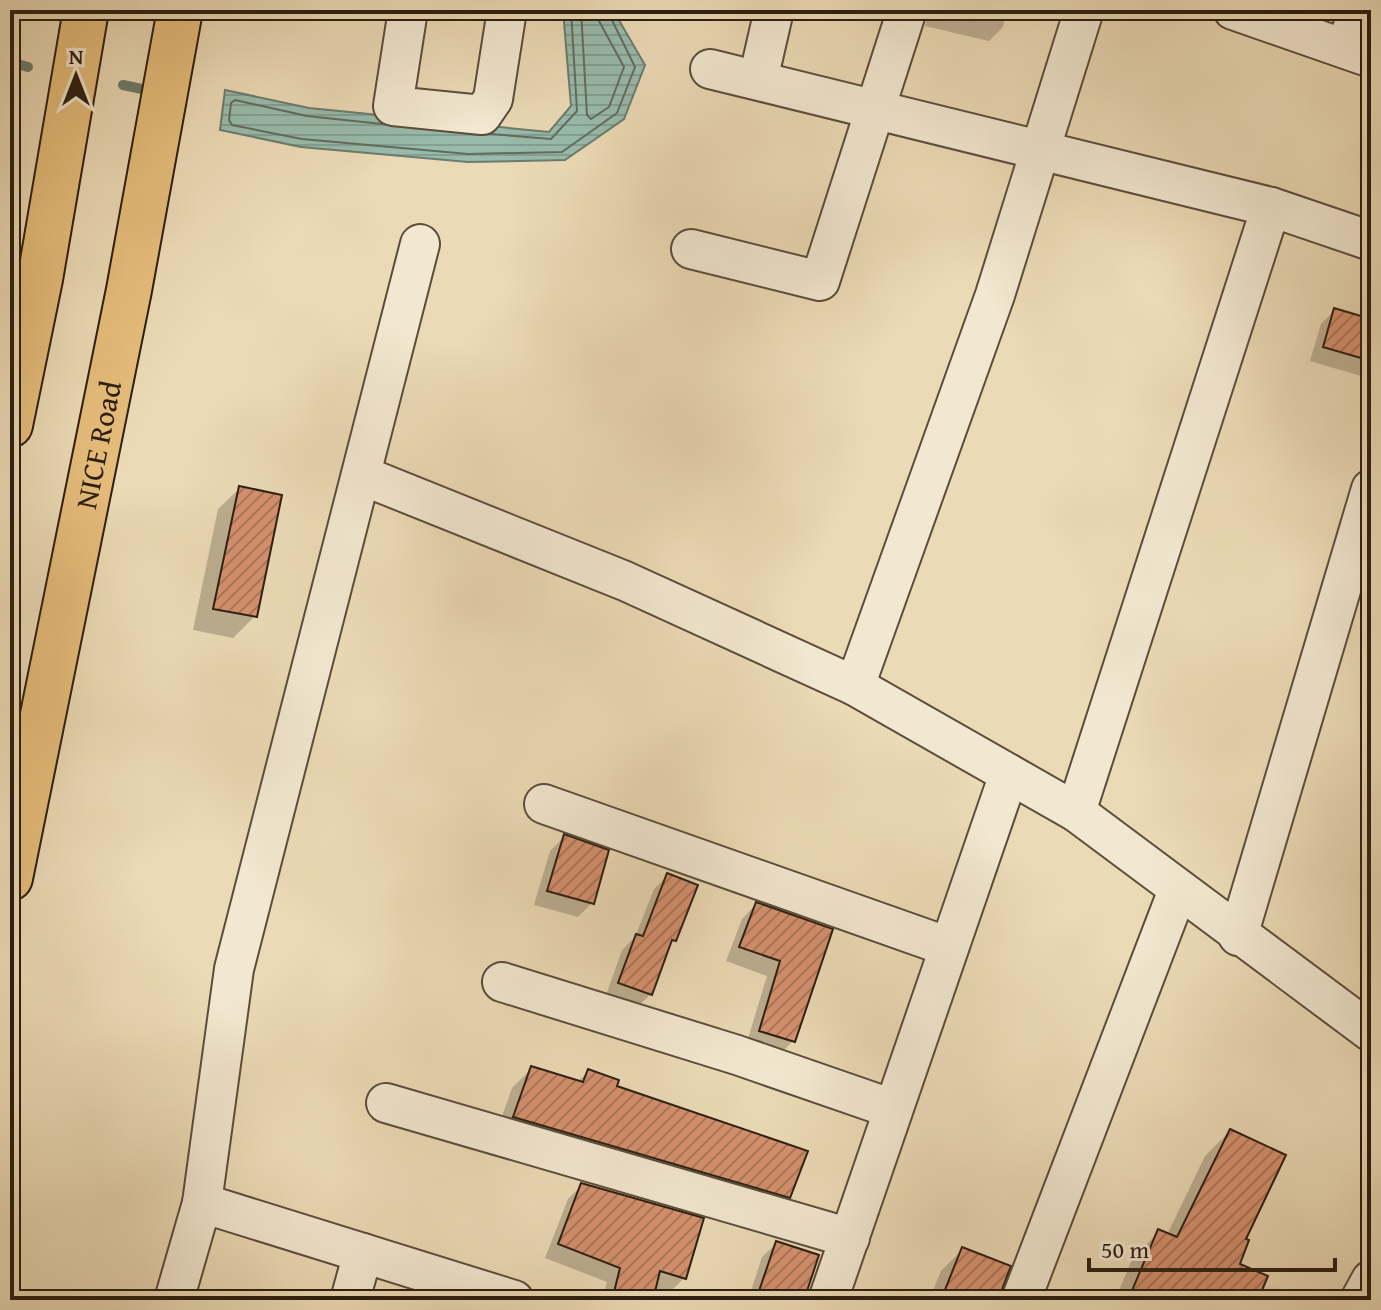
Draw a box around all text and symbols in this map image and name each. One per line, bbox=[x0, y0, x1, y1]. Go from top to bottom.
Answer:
north arrow bbox=[36, 36, 116, 116]
text: N bbox=[69, 40, 84, 72]
street label: NICE Road bbox=[63, 377, 132, 513]
scale bar bbox=[1089, 1222, 1335, 1272]
text: 50 m bbox=[1101, 1232, 1149, 1267]

